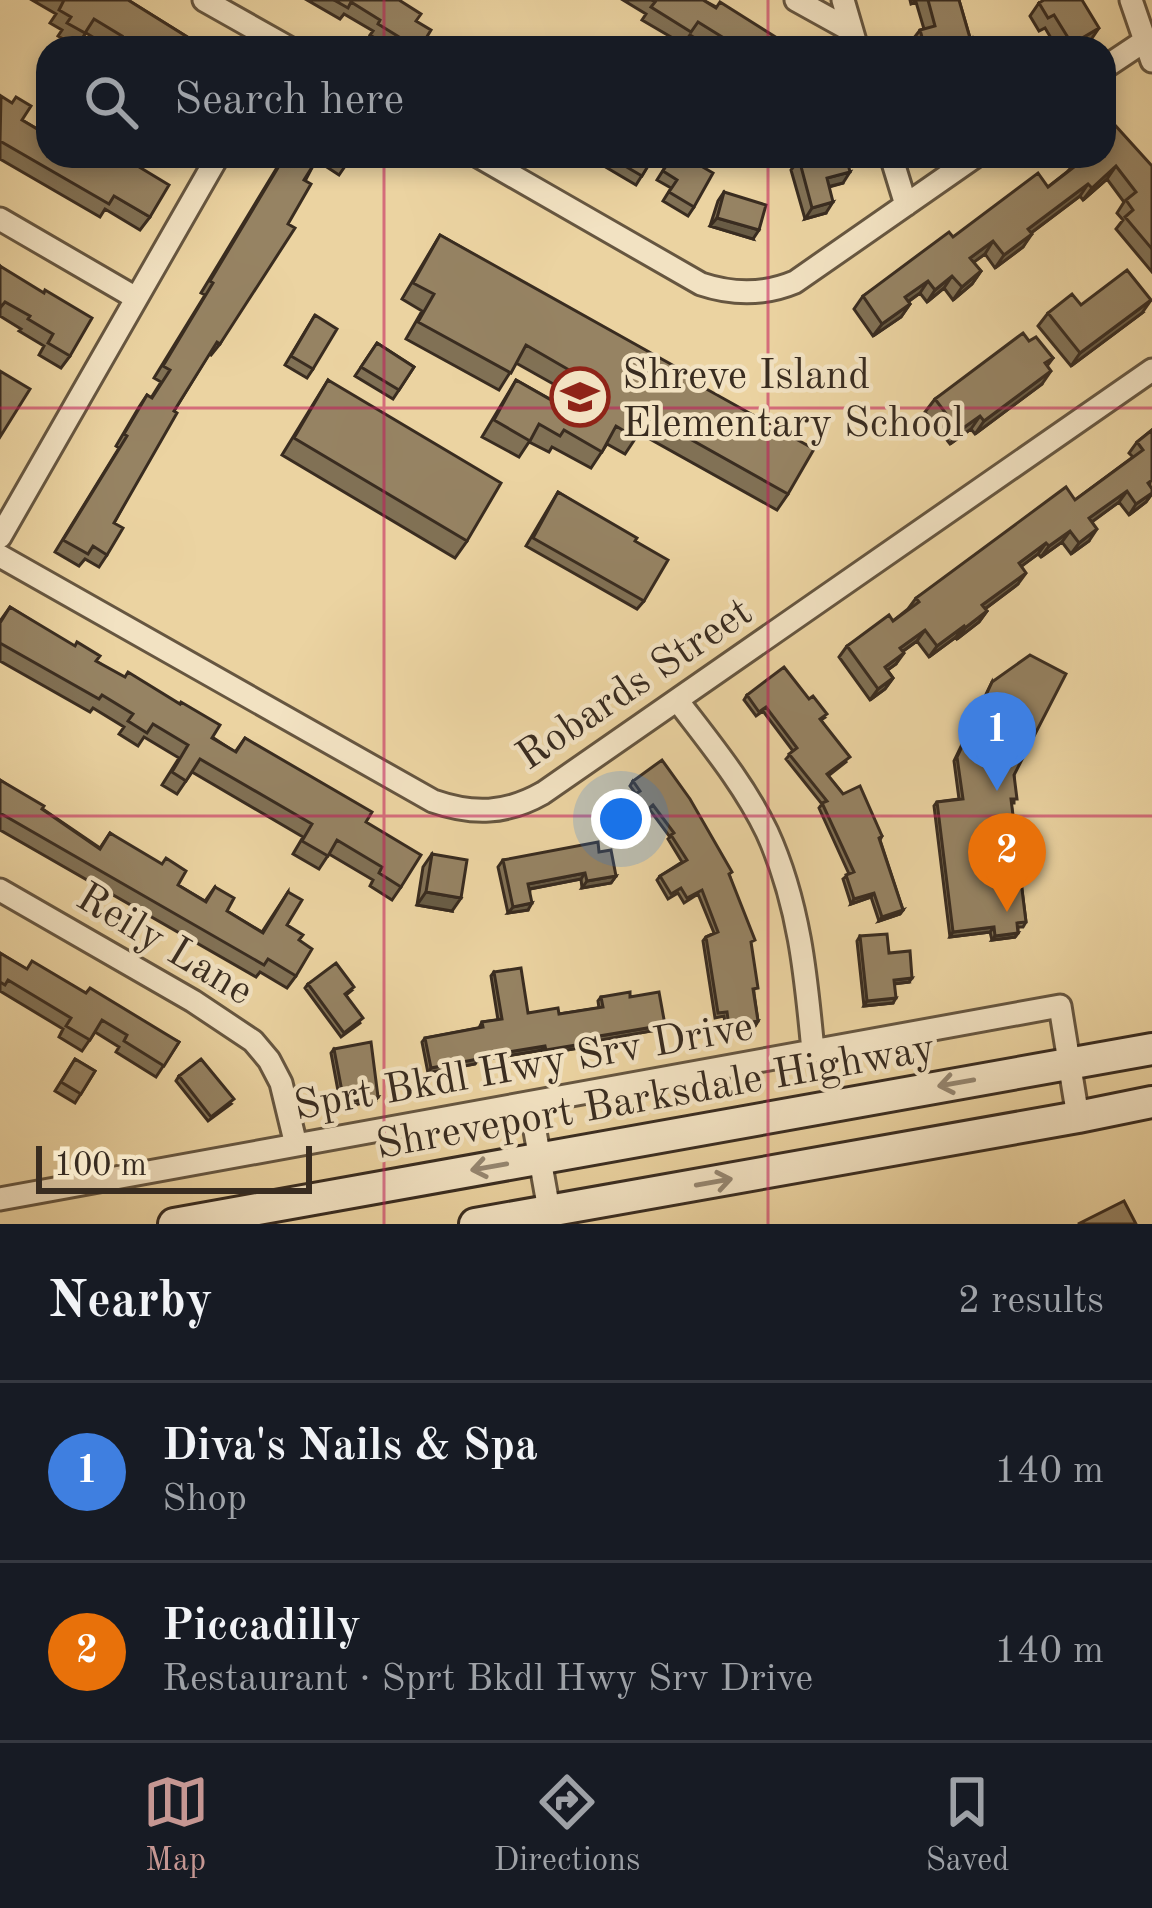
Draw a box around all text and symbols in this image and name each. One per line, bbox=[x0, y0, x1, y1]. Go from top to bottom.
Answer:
search box bbox=[36, 36, 1116, 168]
icon: search bbox=[78, 69, 144, 135]
text: Search here bbox=[174, 79, 404, 124]
place label: Shreve Island Elementary School bbox=[622, 356, 964, 446]
school or university icon: Shreve Island Elementary School bbox=[549, 366, 611, 428]
street label: Robards Street bbox=[510, 591, 760, 779]
pin: 1 bbox=[958, 692, 1036, 791]
your location bbox=[591, 789, 651, 849]
pin: 2 bbox=[968, 813, 1046, 912]
street label: Reily Lane bbox=[69, 877, 259, 1014]
street label: Sprt Bkdl Hwy Srv Drive bbox=[291, 1007, 756, 1129]
street label: Shreveport Barksdale Highway bbox=[373, 1028, 938, 1168]
one-way arrow bbox=[937, 1073, 976, 1095]
scale bar bbox=[36, 1140, 312, 1193]
text: 100 m bbox=[54, 1150, 147, 1183]
one-way arrow bbox=[471, 1157, 510, 1179]
one-way arrow bbox=[694, 1169, 733, 1192]
text: Nearby bbox=[48, 1277, 213, 1328]
text: 2 results bbox=[958, 1282, 1104, 1321]
text: Diva's Nails & Spa bbox=[162, 1425, 538, 1470]
text: 1 bbox=[76, 1452, 98, 1491]
text: 140 m bbox=[994, 1452, 1104, 1491]
text: Shop bbox=[162, 1480, 247, 1519]
text: Piccadilly bbox=[162, 1605, 361, 1650]
text: 2 bbox=[76, 1632, 98, 1671]
text: 140 m bbox=[994, 1632, 1104, 1671]
text: Restaurant · Sprt Bkdl Hwy Srv Drive bbox=[162, 1660, 813, 1699]
tab: Map bbox=[143, 1769, 209, 1882]
tab: Directions bbox=[494, 1769, 640, 1882]
tab: Saved bbox=[925, 1769, 1009, 1882]

